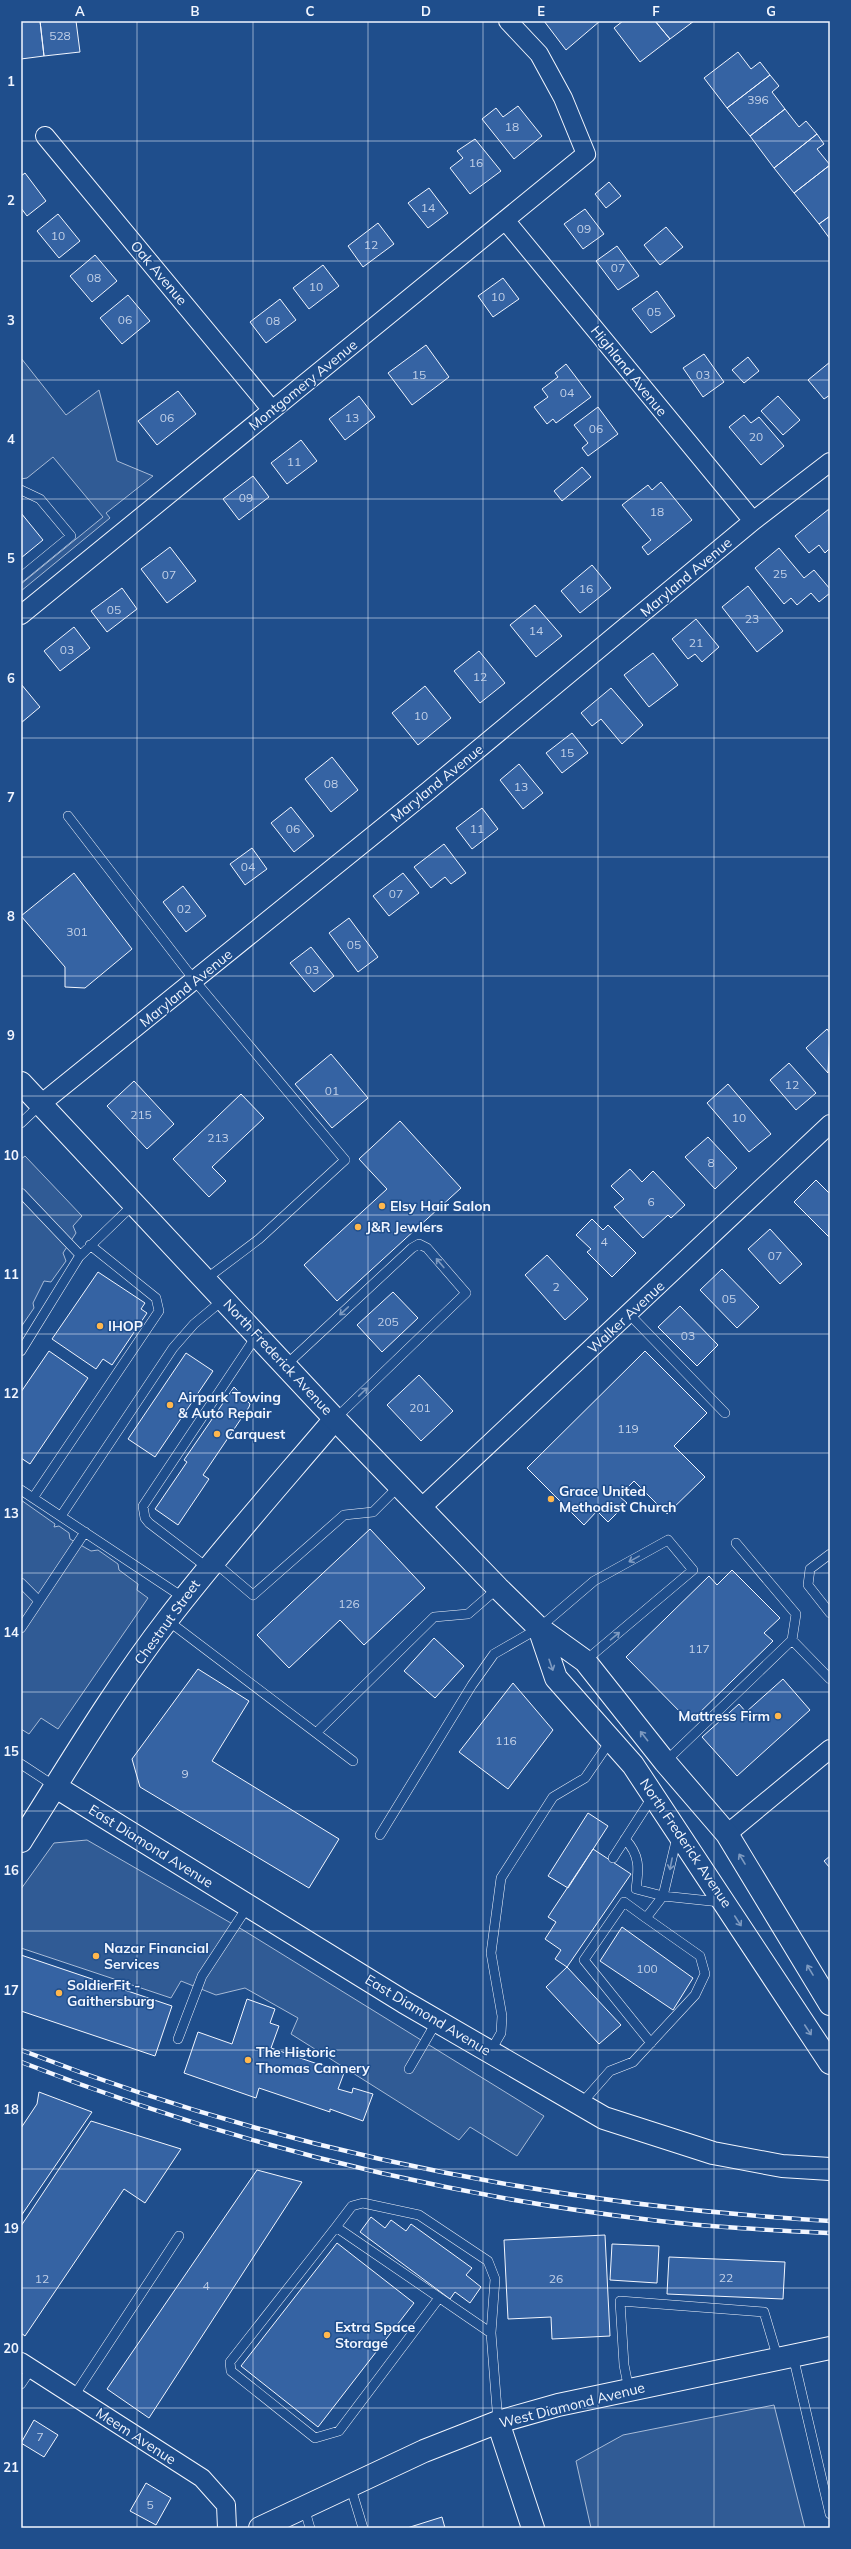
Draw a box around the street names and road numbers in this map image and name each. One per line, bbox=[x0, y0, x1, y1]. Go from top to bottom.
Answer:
street label: Oak Avenue bbox=[127, 237, 191, 309]
street label: Highland Avenue bbox=[587, 322, 671, 420]
street label: Montgomery Avenue bbox=[245, 336, 361, 434]
street label: Maryland Avenue bbox=[637, 533, 735, 621]
street label: Maryland Avenue bbox=[387, 740, 487, 826]
street label: Maryland Avenue bbox=[136, 945, 236, 1031]
street label: Walker Avenue bbox=[584, 1277, 668, 1357]
street label: North Frederick Avenue bbox=[220, 1295, 336, 1419]
street label: Chestnut Street bbox=[130, 1576, 204, 1668]
street label: North Frederick Avenue bbox=[636, 1775, 736, 1911]
street label: East Diamond Avenue bbox=[85, 1800, 217, 1892]
street label: East Diamond Avenue bbox=[362, 1970, 494, 2060]
street label: West Diamond Avenue bbox=[497, 2378, 647, 2432]
street label: Meem Avenue bbox=[93, 2403, 179, 2469]

